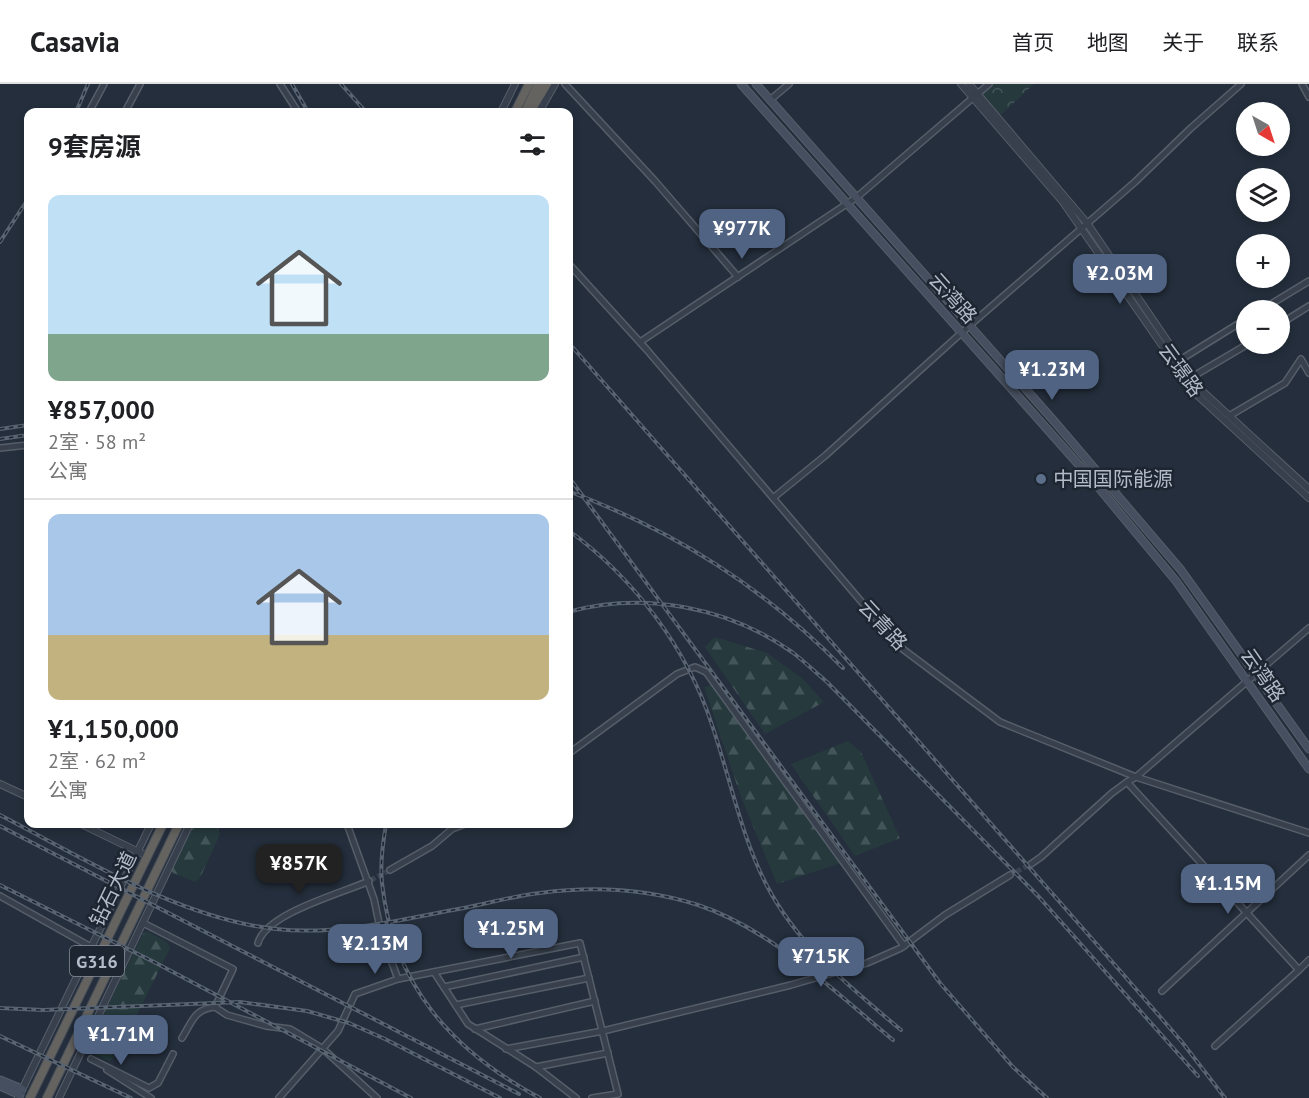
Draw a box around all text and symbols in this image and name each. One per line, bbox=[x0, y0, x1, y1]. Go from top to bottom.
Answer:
text: Casavia bbox=[30, 23, 120, 60]
text: 首页 bbox=[1012, 29, 1054, 56]
text: 地图 bbox=[1087, 29, 1129, 56]
text: 关于 bbox=[1162, 29, 1204, 56]
text: 联系 bbox=[1237, 29, 1279, 56]
north arrow bbox=[1236, 102, 1290, 156]
map controls bbox=[1236, 102, 1290, 354]
icon: filters bbox=[516, 128, 549, 161]
text: 9套房源 bbox=[48, 130, 141, 163]
button: layers bbox=[1236, 168, 1290, 222]
pin: ¥977K bbox=[700, 209, 784, 260]
text: ¥977K bbox=[713, 215, 771, 241]
icon: home bbox=[245, 234, 353, 342]
button: + bbox=[1236, 234, 1290, 288]
pin: ¥2.03M bbox=[1071, 254, 1169, 305]
text: ¥2.03M bbox=[1087, 260, 1153, 286]
street label: 云湾路 bbox=[923, 267, 983, 329]
button: − bbox=[1236, 300, 1290, 354]
street label: 云璟路 bbox=[1153, 338, 1209, 402]
pin: ¥1.23M bbox=[1003, 350, 1101, 401]
text: ¥1.23M bbox=[1019, 356, 1085, 382]
text: ¥857,000 bbox=[48, 393, 155, 426]
text: 2室 · 58 m² bbox=[48, 429, 146, 455]
text: 公寓 bbox=[48, 458, 88, 484]
place label: 中国国际能源 bbox=[1053, 466, 1173, 492]
marker: 中国国际能源 bbox=[1034, 472, 1048, 486]
icon: home bbox=[245, 553, 353, 661]
street label: 云青路 bbox=[853, 594, 913, 656]
street label: 云湾路 bbox=[1235, 643, 1291, 707]
text: ¥1,150,000 bbox=[48, 712, 179, 745]
text: 2室 · 62 m² bbox=[48, 748, 146, 774]
text: 公寓 bbox=[48, 777, 88, 803]
pin: ¥857K bbox=[257, 844, 341, 895]
street label: 钻石大道 bbox=[84, 847, 142, 931]
text: ¥857K bbox=[270, 850, 328, 876]
pin: ¥1.15M bbox=[1179, 864, 1277, 915]
text: ¥1.15M bbox=[1195, 870, 1261, 896]
pin: ¥1.25M bbox=[462, 909, 560, 960]
text: ¥1.25M bbox=[478, 915, 544, 941]
pin: ¥2.13M bbox=[326, 924, 424, 975]
text: ¥2.13M bbox=[342, 930, 408, 956]
pin: ¥715K bbox=[779, 937, 863, 988]
text: ¥715K bbox=[792, 943, 850, 969]
road number: G316 bbox=[70, 946, 124, 976]
pin: ¥1.71M bbox=[72, 1015, 170, 1066]
text: ¥1.71M bbox=[88, 1021, 154, 1047]

